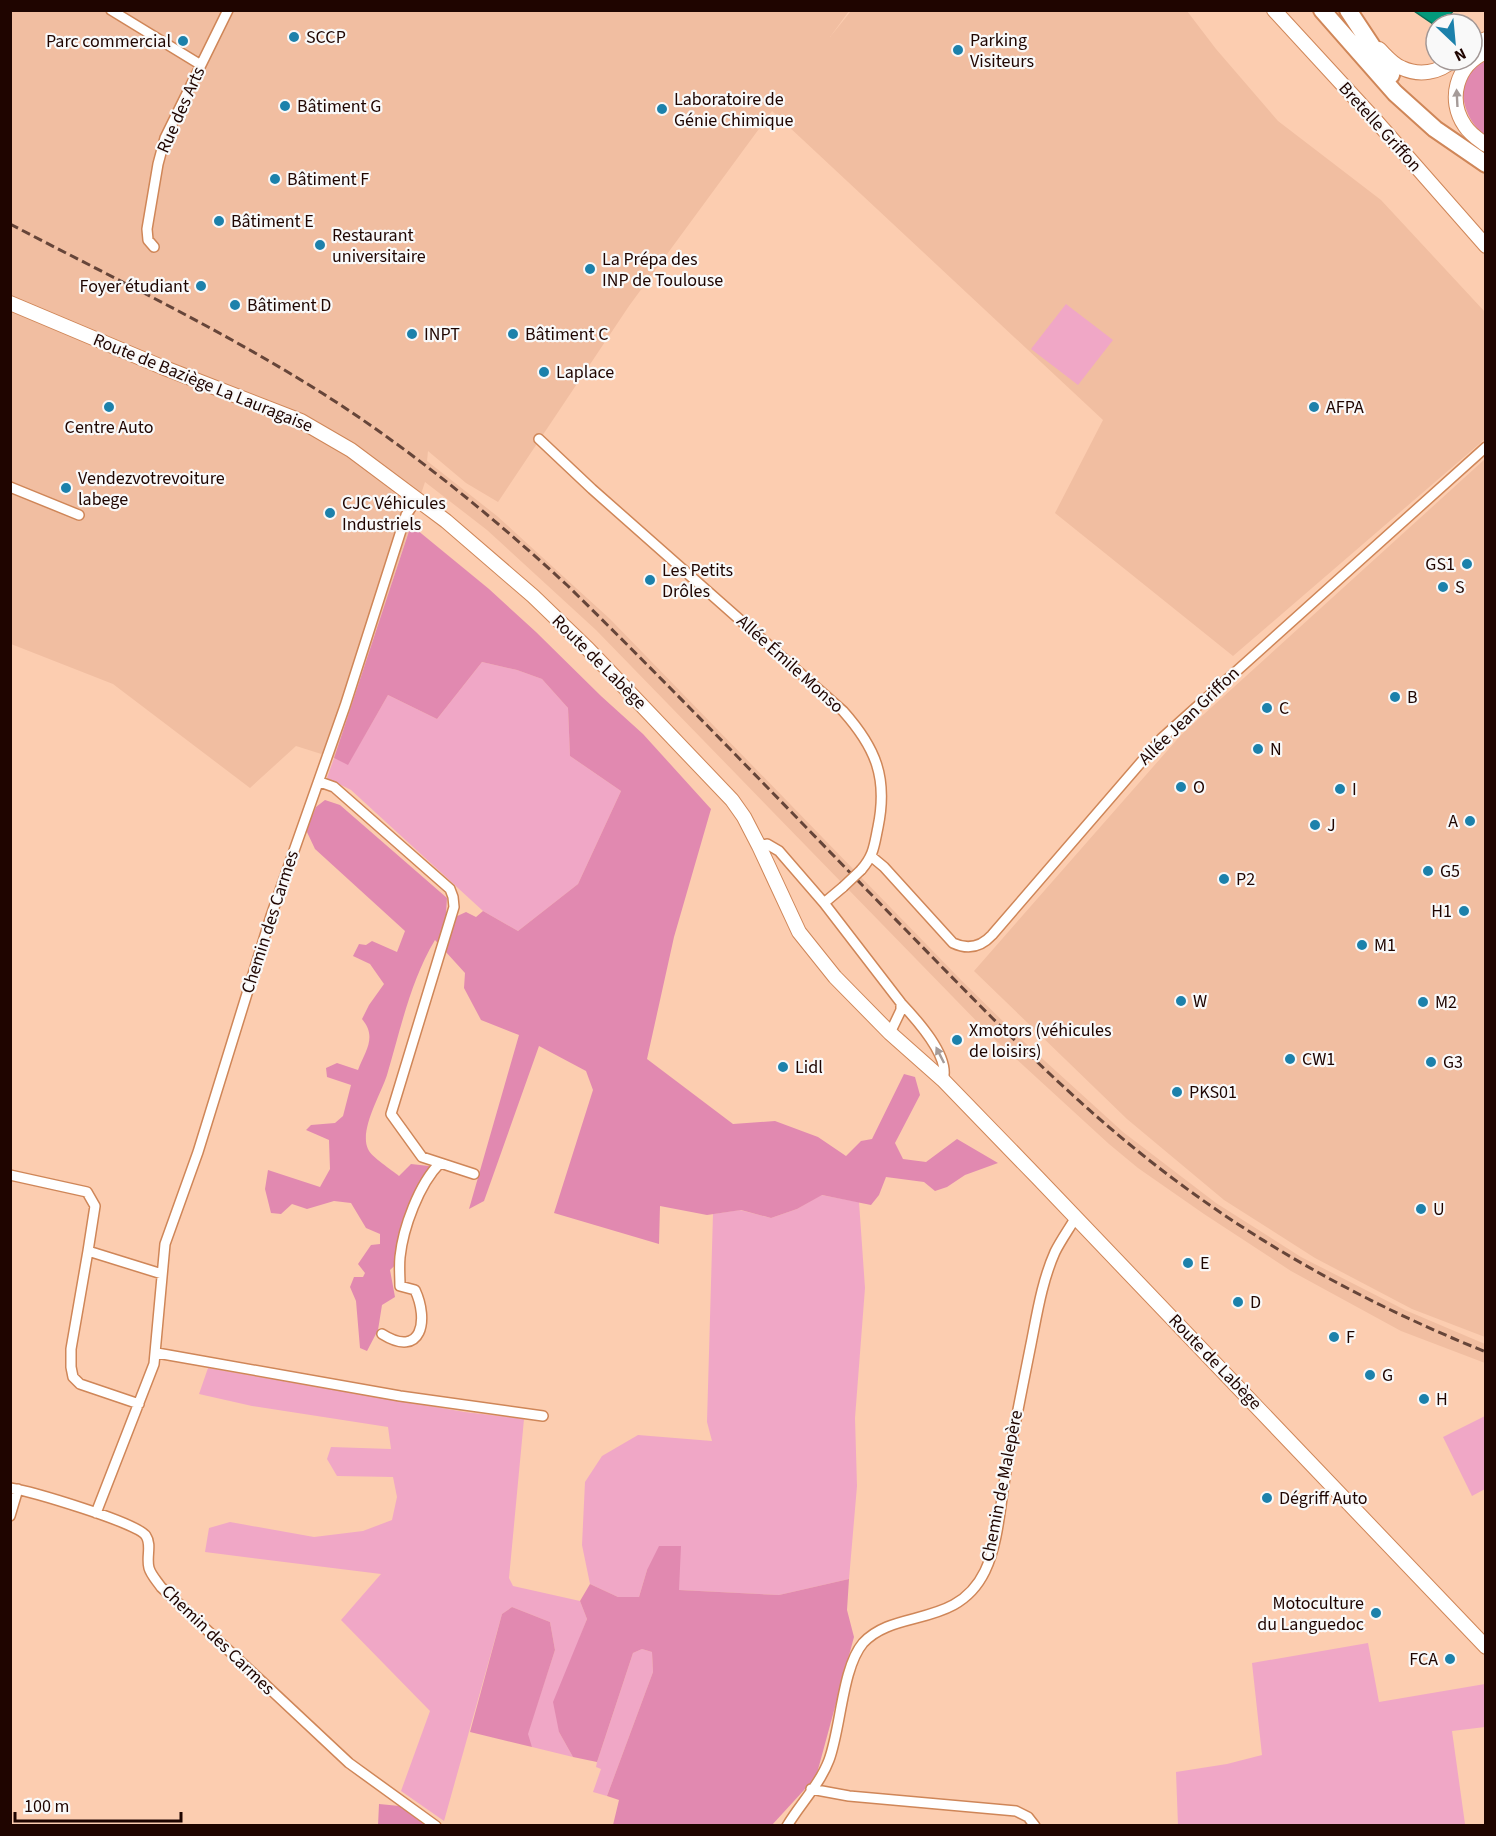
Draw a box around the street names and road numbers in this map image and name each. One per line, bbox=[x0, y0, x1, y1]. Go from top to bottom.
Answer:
street label: Rue des Arts bbox=[151, 63, 211, 157]
street label: Bretelle Griffon bbox=[1333, 76, 1427, 178]
street label: Route de Baziège La Lauragaise bbox=[89, 327, 317, 439]
street label: Route de Labège bbox=[546, 609, 652, 715]
street label: Allée Émile Monso bbox=[731, 609, 849, 719]
street label: Allée Jean Griffon bbox=[1133, 661, 1245, 771]
street label: Chemin des Carmes bbox=[235, 847, 305, 997]
street label: Route de Labège bbox=[1163, 1308, 1267, 1416]
street label: Chemin de Malepère bbox=[975, 1408, 1029, 1564]
street label: Chemin des Carmes bbox=[156, 1579, 280, 1701]

